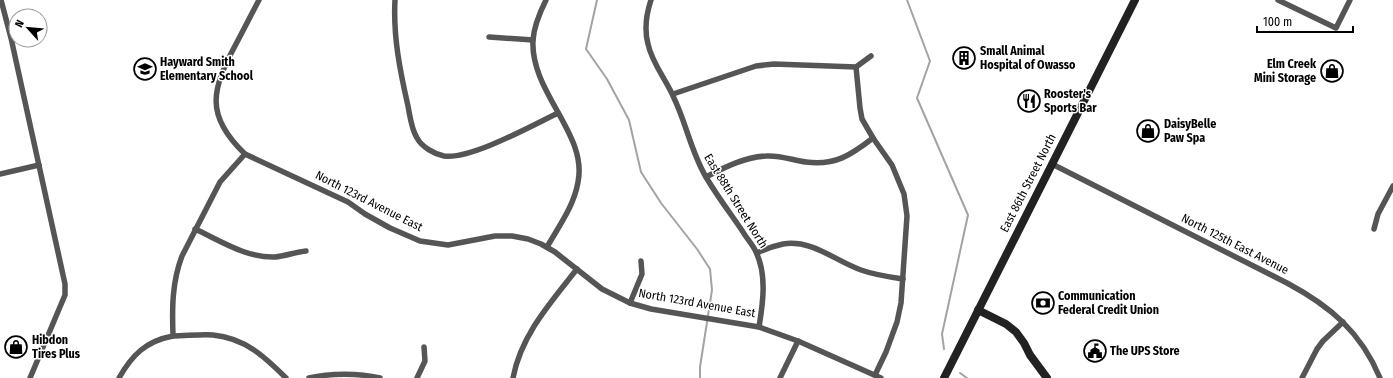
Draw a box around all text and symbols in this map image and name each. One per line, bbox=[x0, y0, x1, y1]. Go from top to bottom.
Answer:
north arrow bbox=[8, 8, 48, 48]
scale bar bbox=[1257, 8, 1353, 34]
text: 100 m bbox=[1263, 15, 1292, 29]
text: N bbox=[12, 18, 27, 30]
place label: Small Animal Hospital of Owasso bbox=[980, 44, 1076, 72]
building icon: Small Animal Hospital of Owasso bbox=[951, 45, 977, 71]
place label: Hayward Smith Elementary School bbox=[160, 55, 254, 83]
school or university icon: Hayward Smith Elementary School bbox=[132, 56, 158, 82]
place label: Elm Creek Mini Storage bbox=[1254, 57, 1317, 85]
shop icon: Elm Creek Mini Storage bbox=[1319, 58, 1345, 84]
place label: Rooster's Sports Bar bbox=[1044, 87, 1097, 115]
restaurant icon: Rooster's Sports Bar bbox=[1016, 88, 1042, 114]
place label: DaisyBelle Paw Spa bbox=[1164, 117, 1216, 145]
shop icon: DaisyBelle Paw Spa bbox=[1135, 118, 1161, 144]
street label: East 86th Street North bbox=[997, 131, 1059, 235]
street label: East 88th Street North bbox=[701, 151, 771, 251]
street label: North 123rd Avenue East bbox=[313, 168, 425, 234]
street label: North 125th East Avenue bbox=[1179, 211, 1291, 277]
street label: North 123rd Avenue East bbox=[637, 286, 757, 320]
place label: Communication Federal Credit Union bbox=[1058, 289, 1159, 317]
bank icon: Communication Federal Credit Union bbox=[1030, 290, 1056, 316]
place label: Hibdon Tires Plus bbox=[32, 333, 81, 361]
shop icon: Hibdon Tires Plus bbox=[3, 334, 29, 360]
public building icon: The UPS Store bbox=[1082, 338, 1108, 364]
place label: The UPS Store bbox=[1110, 344, 1180, 358]

